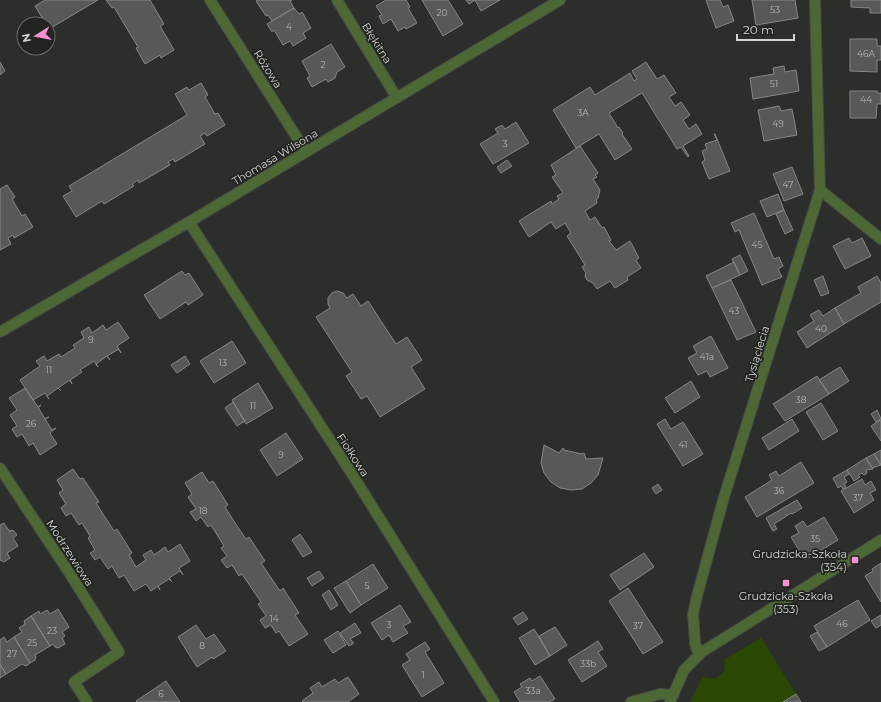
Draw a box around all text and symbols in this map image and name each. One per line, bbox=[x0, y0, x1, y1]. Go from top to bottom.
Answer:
house number: 53 bbox=[770, 4, 780, 15]
house number: 20 bbox=[436, 7, 448, 18]
north arrow bbox=[16, 16, 56, 56]
scale bar bbox=[737, 16, 794, 42]
street label: Błękitna bbox=[359, 20, 395, 66]
house number: 4 bbox=[286, 21, 292, 32]
text: 20 m bbox=[743, 22, 774, 37]
text: N bbox=[18, 32, 34, 44]
street label: Różowa bbox=[251, 47, 285, 91]
house number: 46A bbox=[857, 48, 876, 59]
house number: 2 bbox=[320, 59, 326, 70]
house number: 51 bbox=[770, 78, 778, 89]
house number: 44 bbox=[860, 94, 872, 105]
house number: 3A bbox=[577, 107, 589, 118]
house number: 49 bbox=[772, 118, 784, 129]
street label: Thomasa Wilsona bbox=[230, 126, 320, 188]
house number: 3 bbox=[502, 138, 508, 149]
house number: 47 bbox=[783, 179, 793, 190]
house number: 45 bbox=[751, 239, 763, 250]
house number: 43 bbox=[729, 305, 739, 316]
house number: 40 bbox=[815, 323, 827, 334]
street label: Tysiąclecia bbox=[742, 324, 772, 384]
house number: 9 bbox=[88, 334, 94, 345]
house number: 41a bbox=[700, 351, 714, 362]
house number: 13 bbox=[219, 357, 227, 368]
house number: 11 bbox=[46, 364, 52, 375]
house number: 38 bbox=[796, 394, 807, 405]
house number: 11 bbox=[250, 400, 256, 411]
house number: 26 bbox=[26, 418, 37, 429]
street label: Fiołkowa bbox=[334, 431, 372, 479]
house number: 41 bbox=[679, 439, 687, 450]
house number: 9 bbox=[278, 449, 284, 460]
house number: 36 bbox=[774, 485, 785, 496]
house number: 37 bbox=[853, 492, 863, 503]
house number: 18 bbox=[199, 505, 208, 516]
street label: Modrzewiowa bbox=[43, 517, 97, 589]
house number: 35 bbox=[810, 533, 820, 544]
place label: Grudzicka-Szkoła (354) bbox=[752, 547, 847, 574]
marker: Grudzicka-Szkoła (354) bbox=[850, 555, 860, 565]
marker: Grudzicka-Szkoła (353) bbox=[781, 578, 791, 588]
house number: 5 bbox=[364, 580, 370, 591]
place label: Grudzicka-Szkoła (353) bbox=[739, 589, 833, 616]
house number: 14 bbox=[269, 613, 279, 624]
house number: 46 bbox=[836, 618, 848, 629]
house number: 3 bbox=[386, 619, 392, 630]
house number: 37 bbox=[633, 620, 643, 631]
house number: 23 bbox=[47, 625, 57, 636]
house number: 25 bbox=[27, 637, 37, 648]
house number: 8 bbox=[199, 640, 205, 651]
house number: 27 bbox=[7, 648, 17, 659]
house number: 33b bbox=[580, 658, 596, 669]
house number: 1 bbox=[421, 669, 425, 680]
house number: 33a bbox=[525, 685, 541, 696]
house number: 6 bbox=[158, 688, 164, 699]

